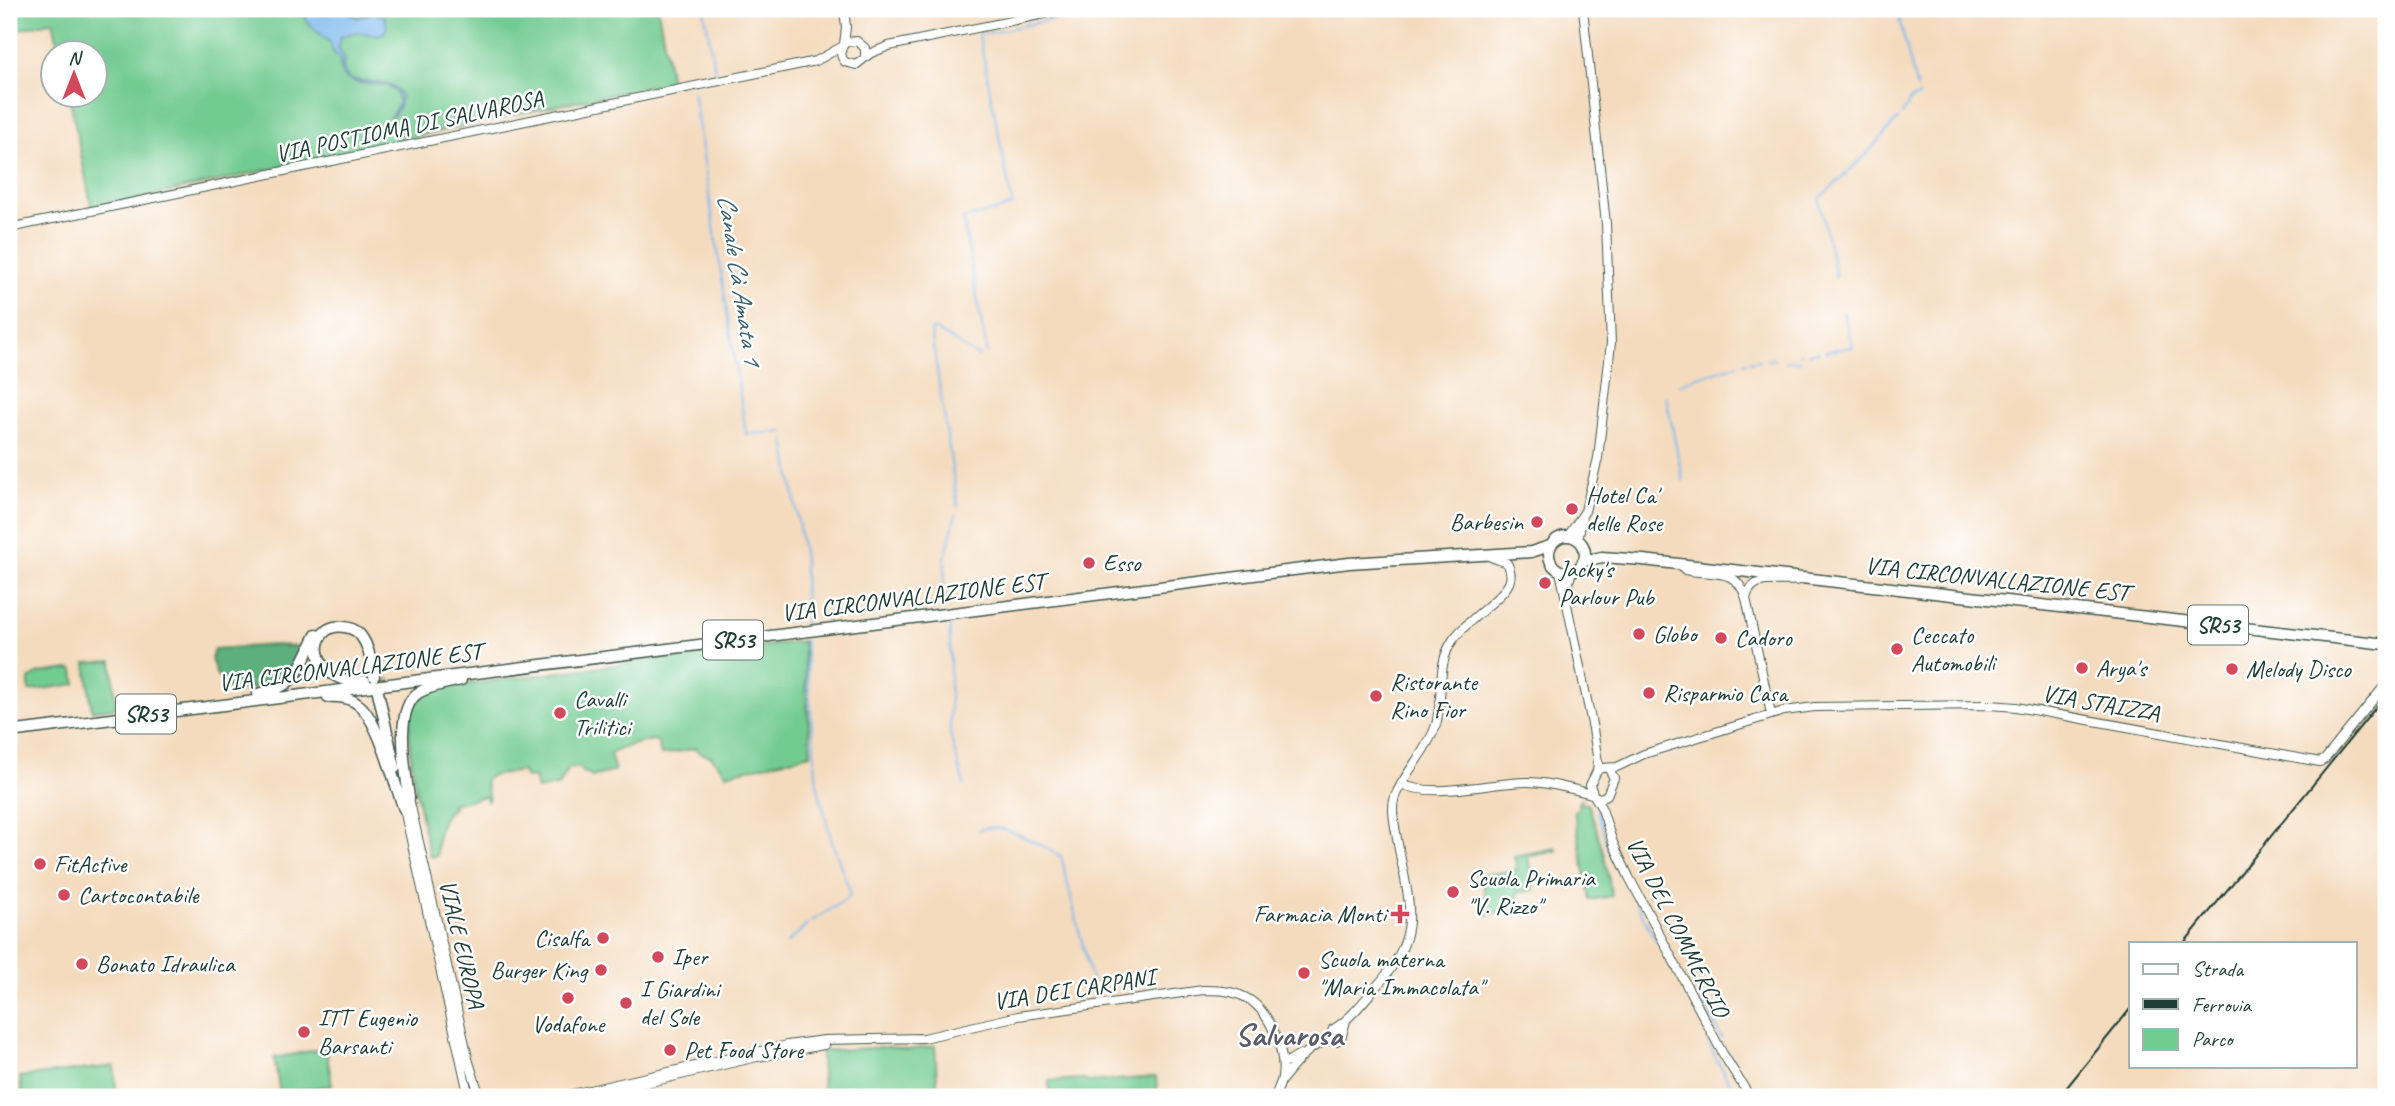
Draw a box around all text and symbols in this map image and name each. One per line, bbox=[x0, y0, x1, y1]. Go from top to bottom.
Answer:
north arrow bbox=[38, 38, 108, 108]
text: N bbox=[68, 46, 83, 70]
street label: VIA POSTIOMA DI SALVAROSA bbox=[273, 83, 546, 169]
water label: Canale Cà Amata 1 bbox=[710, 192, 770, 371]
place label: Hotel Ca' delle Rose bbox=[1586, 480, 1664, 538]
marker: Hotel Ca' delle Rose bbox=[1564, 501, 1580, 517]
place label: Barbesin bbox=[1450, 507, 1524, 537]
marker: Barbesin bbox=[1529, 514, 1545, 530]
place label: Esso bbox=[1103, 548, 1142, 578]
street label: VIA CIRCONVALLAZIONE EST bbox=[1864, 550, 2136, 608]
place label: Jacky's Parlour Pub bbox=[1558, 554, 1655, 612]
marker: Esso bbox=[1081, 555, 1097, 571]
street label: VIA CIRCONVALLAZIONE EST bbox=[780, 565, 1052, 628]
marker: Jacky's Parlour Pub bbox=[1537, 575, 1553, 591]
road number: SR53 bbox=[2188, 606, 2248, 645]
place label: Globo bbox=[1653, 619, 1699, 649]
road number: SR53 bbox=[703, 620, 763, 660]
place label: Ceccato Automobili bbox=[1911, 620, 1997, 678]
place label: Cadoro bbox=[1735, 623, 1793, 653]
marker: Globo bbox=[1631, 626, 1647, 642]
marker: Cadoro bbox=[1713, 630, 1729, 646]
street label: VIA CIRCONVALLAZIONE EST bbox=[217, 635, 489, 698]
marker: Ceccato Automobili bbox=[1889, 641, 1905, 657]
place label: Arya's bbox=[2096, 653, 2149, 683]
place label: Melody Disco bbox=[2246, 654, 2352, 684]
marker: Arya's bbox=[2074, 660, 2090, 676]
marker: Melody Disco bbox=[2224, 661, 2240, 677]
place label: Ristorante Rino Fior bbox=[1390, 667, 1479, 725]
place label: Risparmio Casa bbox=[1663, 678, 1789, 708]
street label: VIA STAIZZA bbox=[2040, 678, 2163, 728]
place label: Cavalli Trilitici bbox=[574, 684, 633, 742]
marker: Risparmio Casa bbox=[1641, 685, 1657, 701]
marker: Ristorante Rino Fior bbox=[1368, 688, 1384, 704]
road number: SR53 bbox=[116, 694, 176, 734]
marker: Cavalli Trilitici bbox=[552, 705, 568, 721]
street label: VIA DEL COMMERCIO bbox=[1620, 832, 1738, 1025]
place label: FitActive bbox=[54, 849, 128, 879]
marker: FitActive bbox=[32, 856, 48, 872]
place label: Scuola Primaria "V. Rizzo" bbox=[1467, 863, 1596, 921]
street label: VIALE EUROPA bbox=[433, 877, 492, 1012]
place label: Cartocontabile bbox=[78, 880, 201, 910]
marker: Scuola Primaria "V. Rizzo" bbox=[1445, 884, 1461, 900]
marker: Cartocontabile bbox=[56, 887, 72, 903]
place label: Farmacia Monti bbox=[1254, 899, 1390, 929]
marker: Farmacia Monti bbox=[1392, 906, 1408, 922]
place label: Cisalfa bbox=[534, 923, 591, 953]
marker: Cisalfa bbox=[595, 930, 611, 946]
place label: Iper bbox=[672, 942, 710, 972]
legend bbox=[2129, 942, 2356, 1068]
place label: Scuola materna "Maria Immacolata" bbox=[1318, 944, 1489, 1002]
place label: Bonato Idraulica bbox=[96, 949, 236, 979]
marker: Iper bbox=[650, 949, 666, 965]
place label: Burger King bbox=[490, 955, 589, 985]
marker: Bonato Idraulica bbox=[74, 956, 90, 972]
text: Strada bbox=[2192, 956, 2245, 982]
street label: VIA DEI CARPANI bbox=[991, 961, 1162, 1017]
marker: Burger King bbox=[593, 962, 609, 978]
marker: Scuola materna "Maria Immacolata" bbox=[1296, 965, 1312, 981]
place label: I Giardini del Sole bbox=[640, 974, 722, 1032]
marker: Vodafone bbox=[560, 990, 576, 1006]
text: Ferrovia bbox=[2192, 992, 2252, 1018]
marker: I Giardini del Sole bbox=[618, 995, 634, 1011]
place label: ITT Eugenio Barsanti bbox=[318, 1003, 419, 1061]
place label: Vodafone bbox=[532, 1009, 607, 1039]
district label: Salvarosa bbox=[1235, 1014, 1346, 1055]
marker: ITT Eugenio Barsanti bbox=[296, 1024, 312, 1040]
text: Parco bbox=[2192, 1026, 2235, 1052]
place label: Pet Food Store bbox=[684, 1035, 805, 1065]
marker: Pet Food Store bbox=[662, 1042, 678, 1058]

